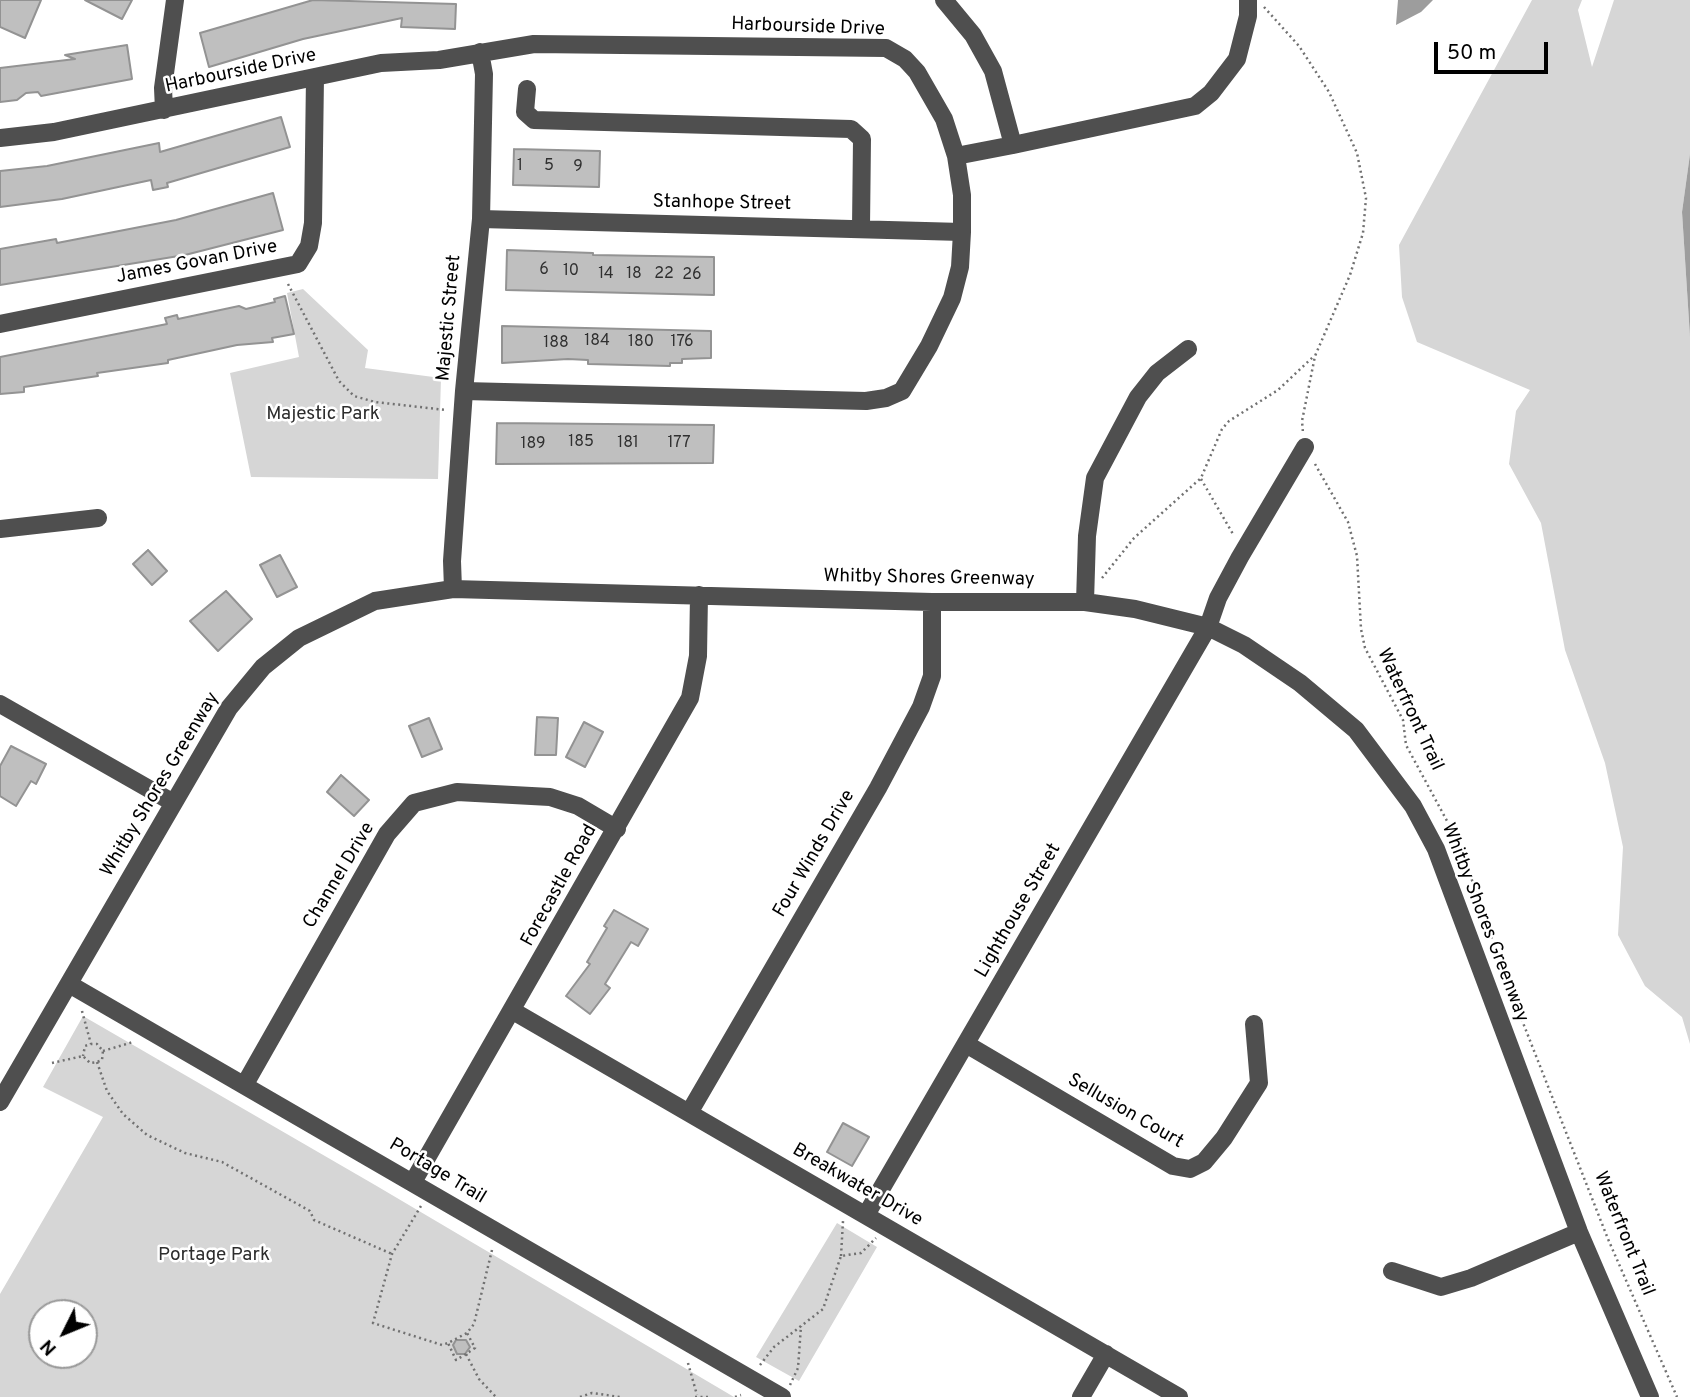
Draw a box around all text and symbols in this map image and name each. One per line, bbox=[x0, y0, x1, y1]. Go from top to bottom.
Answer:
street label: Harbourside Drive bbox=[731, 14, 885, 42]
scale bar bbox=[1438, 28, 1552, 72]
text: 50 m bbox=[1447, 40, 1496, 67]
street label: Harbourside Drive bbox=[163, 45, 319, 99]
house number: 1 bbox=[517, 157, 523, 177]
house number: 5 bbox=[544, 157, 554, 177]
house number: 9 bbox=[573, 158, 583, 178]
street label: Stanhope Street bbox=[652, 191, 792, 217]
street label: James Govan Drive bbox=[114, 236, 280, 290]
street label: Majestic Street bbox=[433, 254, 467, 382]
house number: 6 bbox=[539, 261, 549, 281]
house number: 10 bbox=[563, 262, 579, 282]
house number: 14 bbox=[598, 265, 614, 285]
house number: 18 bbox=[626, 265, 642, 285]
house number: 22 bbox=[654, 265, 674, 285]
house number: 26 bbox=[682, 266, 702, 286]
house number: 184 bbox=[584, 332, 610, 352]
house number: 180 bbox=[628, 333, 654, 353]
house number: 176 bbox=[670, 333, 694, 353]
house number: 188 bbox=[543, 334, 569, 354]
park label: Majestic Park bbox=[266, 404, 380, 426]
house number: 185 bbox=[568, 433, 594, 453]
house number: 181 bbox=[617, 434, 639, 454]
house number: 177 bbox=[667, 434, 691, 454]
house number: 189 bbox=[521, 435, 545, 455]
street label: Whitby Shores Greenway bbox=[823, 566, 1035, 592]
street label: Waterfront Trail bbox=[1371, 645, 1447, 775]
street label: Whitby Shores Greenway bbox=[97, 689, 225, 881]
street label: Four Winds Drive bbox=[769, 786, 861, 922]
street label: Channel Drive bbox=[299, 819, 381, 933]
street label: Whitby Shores Greenway bbox=[1435, 820, 1533, 1026]
street label: Forecastle Road bbox=[517, 821, 603, 951]
street label: Lighthouse Street bbox=[971, 840, 1067, 982]
street label: Sellusion Court bbox=[1063, 1070, 1187, 1154]
street label: Portage Trail bbox=[384, 1134, 490, 1210]
street label: Breakwater Drive bbox=[788, 1139, 926, 1233]
street label: Waterfront Trail bbox=[1588, 1168, 1658, 1300]
park label: Portage Park bbox=[158, 1245, 270, 1267]
north arrow bbox=[28, 1299, 98, 1369]
text: N bbox=[36, 1334, 63, 1360]

